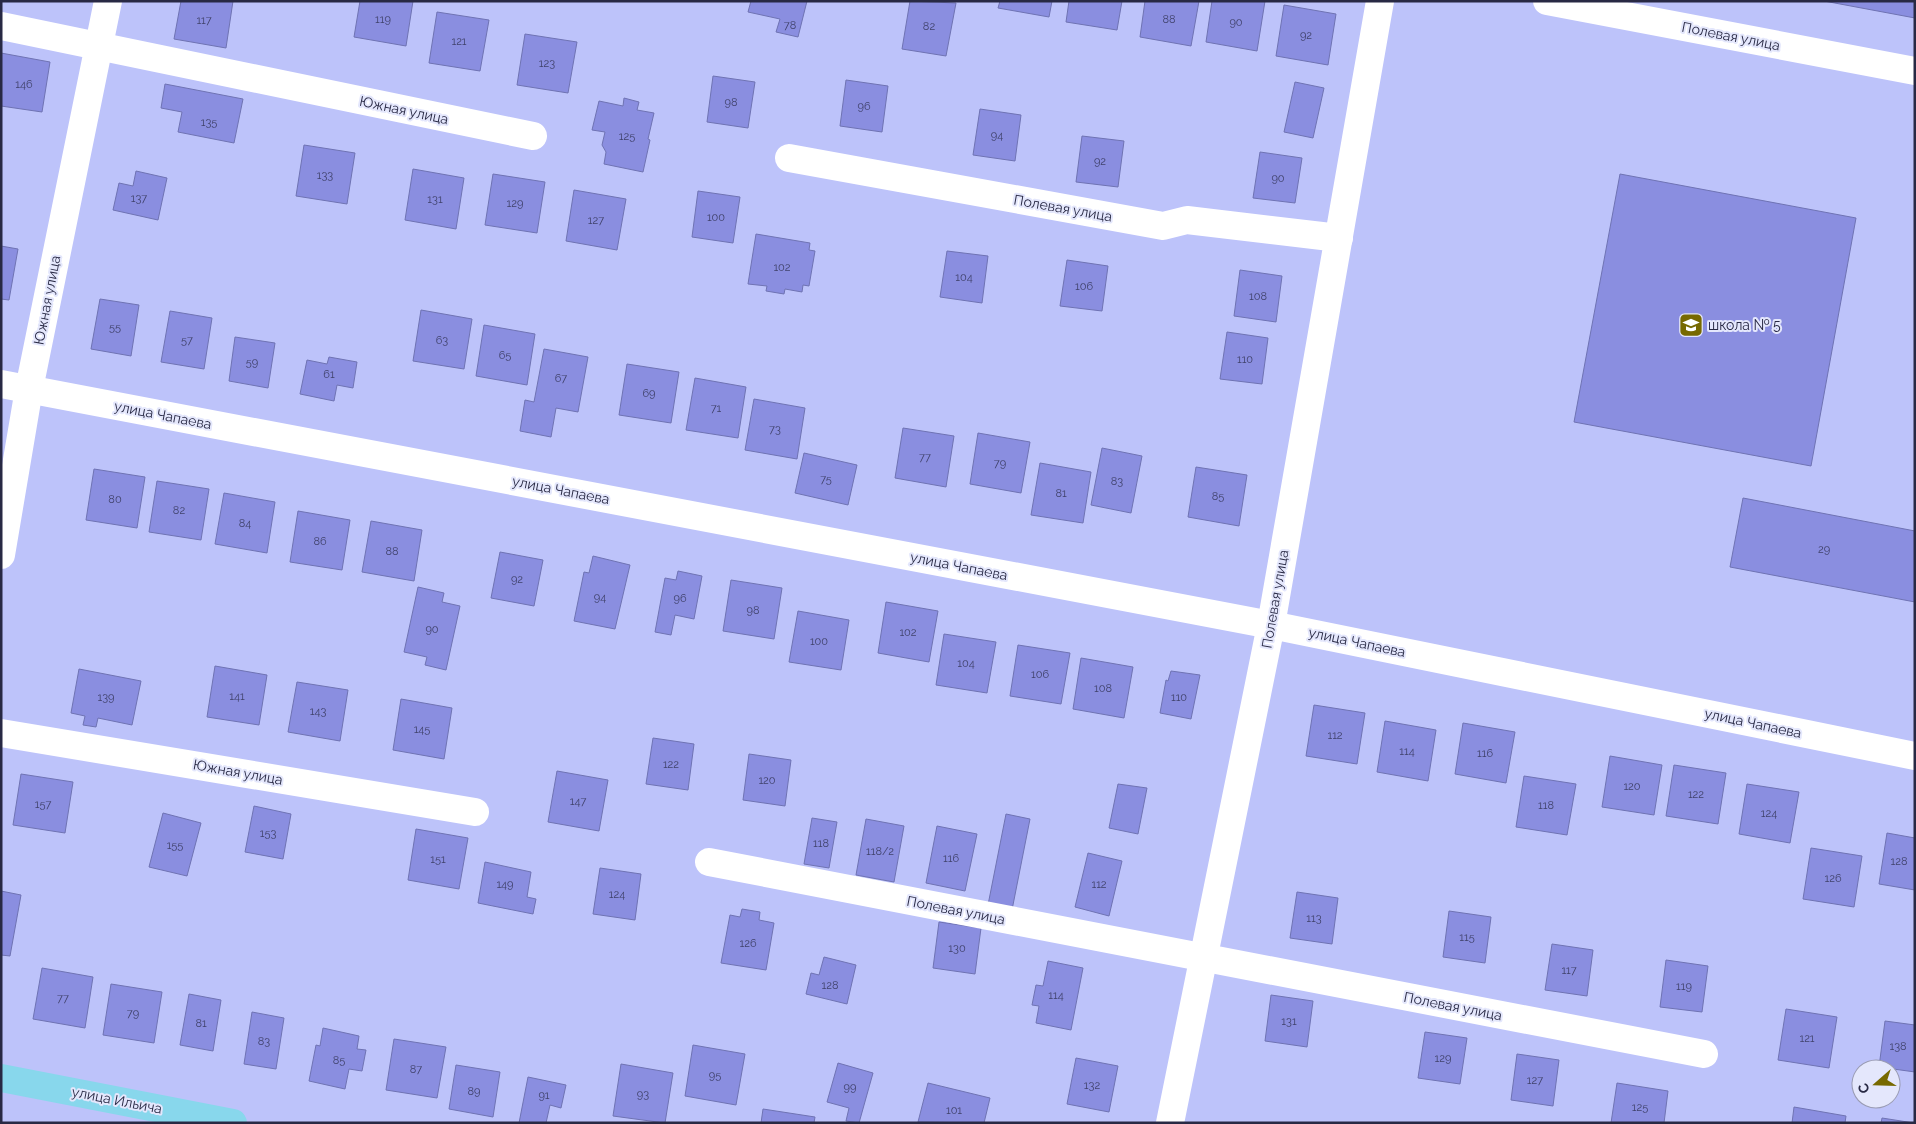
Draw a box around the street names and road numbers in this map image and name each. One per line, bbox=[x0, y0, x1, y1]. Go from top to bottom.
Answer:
street label: Полевая улица bbox=[1681, 19, 1781, 53]
street label: Южная улица bbox=[358, 93, 450, 127]
street label: Полевая улица bbox=[1013, 191, 1113, 225]
street label: Южная улица bbox=[31, 254, 63, 346]
street label: улица Чапаева bbox=[113, 398, 213, 432]
street label: улица Чапаева bbox=[511, 473, 611, 507]
street label: улица Чапаева bbox=[909, 549, 1009, 583]
street label: Полевая улица bbox=[1258, 549, 1292, 649]
street label: улица Чапаева bbox=[1307, 624, 1407, 660]
street label: улица Чапаева bbox=[1703, 705, 1803, 741]
street label: Южная улица bbox=[192, 756, 284, 788]
street label: Полевая улица bbox=[906, 893, 1006, 927]
street label: Полевая улица bbox=[1403, 989, 1503, 1023]
street label: улица Ильича bbox=[70, 1083, 164, 1117]

